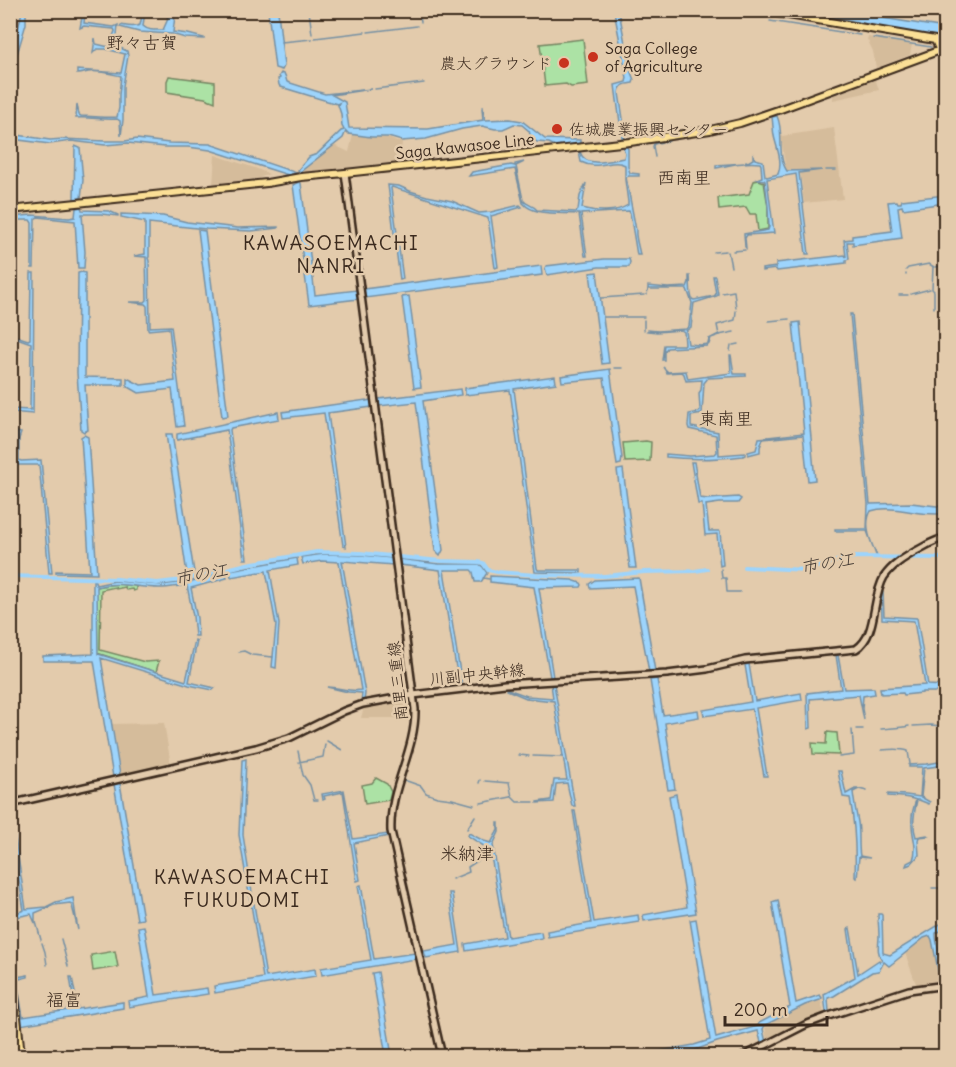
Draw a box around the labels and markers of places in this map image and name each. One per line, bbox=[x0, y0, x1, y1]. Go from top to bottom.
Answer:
place label: Saga College of Agriculture bbox=[605, 38, 703, 76]
marker: Saga College of Agriculture bbox=[586, 50, 600, 64]
place label: 農大グラウンド bbox=[440, 53, 552, 73]
marker: 農大グラウンド bbox=[557, 56, 571, 70]
place label: 佐城農業振興センター bbox=[569, 119, 728, 139]
marker: 佐城農業振興センター bbox=[550, 122, 564, 136]

